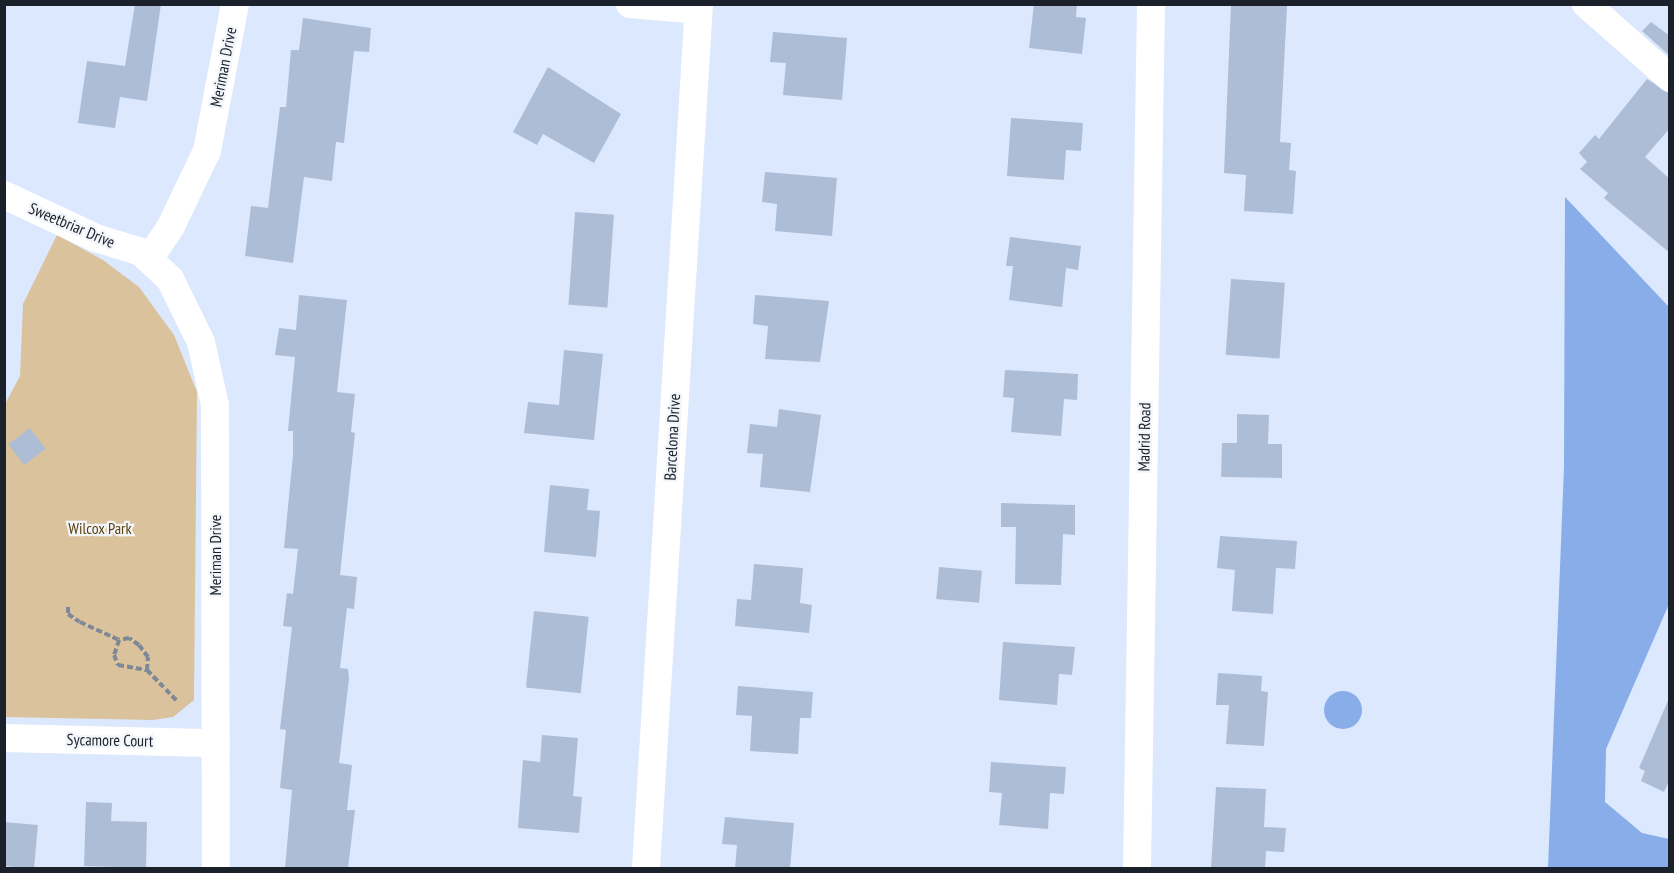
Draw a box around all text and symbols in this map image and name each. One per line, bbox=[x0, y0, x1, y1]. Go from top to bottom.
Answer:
street label: Meriman Drive bbox=[206, 25, 240, 109]
street label: Sweetbriar Drive bbox=[26, 198, 118, 252]
street label: Barcelona Drive bbox=[660, 393, 684, 481]
street label: Madrid Road bbox=[1134, 402, 1154, 472]
street label: Meriman Drive bbox=[205, 515, 225, 595]
park label: Wilcox Park bbox=[68, 518, 132, 538]
street label: Sycamore Court bbox=[67, 730, 153, 750]

